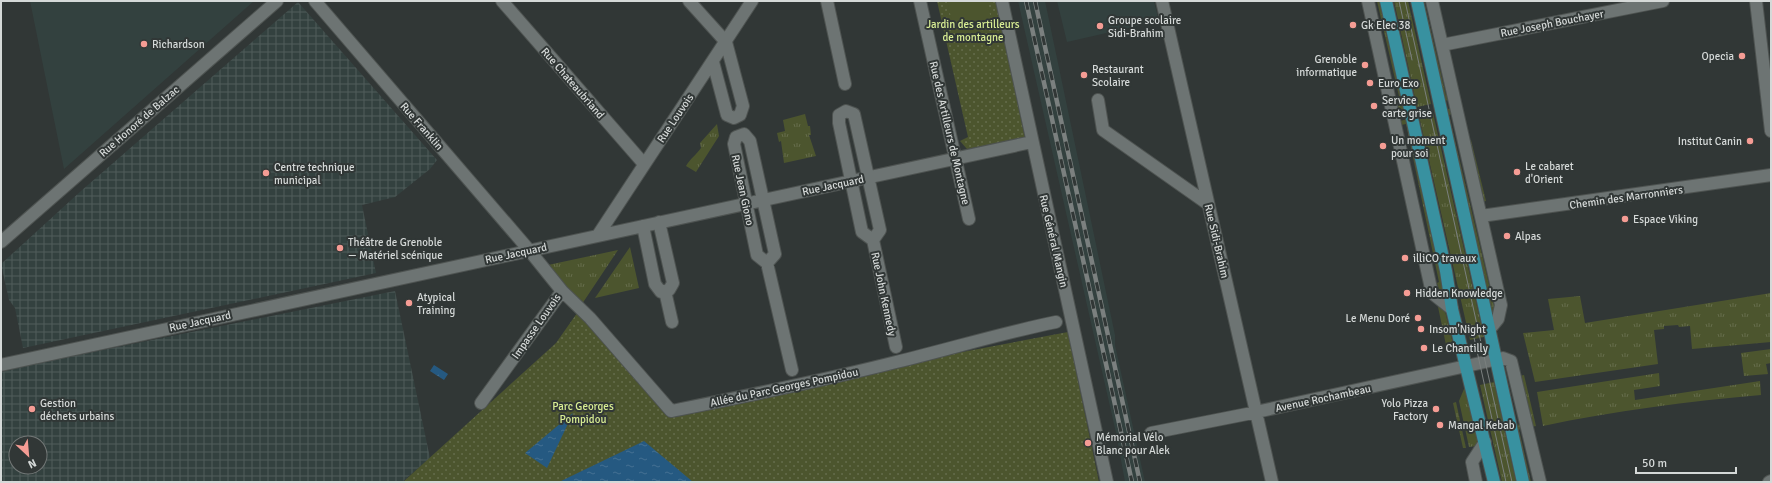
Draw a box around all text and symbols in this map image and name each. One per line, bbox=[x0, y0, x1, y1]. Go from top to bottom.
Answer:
street label: Rue Joseph Bouchayer bbox=[1499, 7, 1605, 40]
place label: Groupe scolaire Sidi-Brahim bbox=[1108, 14, 1181, 40]
park label: Jardin des artilleurs de montagne bbox=[926, 18, 1020, 44]
place label: Gk Elec 38 bbox=[1361, 19, 1410, 32]
marker: Gk Elec 38 bbox=[1348, 20, 1358, 30]
marker: Groupe scolaire Sidi-Brahim bbox=[1095, 21, 1105, 31]
place label: Richardson bbox=[152, 38, 205, 51]
marker: Richardson bbox=[139, 39, 149, 49]
street label: Rue Chateaubriand bbox=[538, 45, 607, 122]
place label: Opecia bbox=[1702, 50, 1734, 63]
marker: Opecia bbox=[1737, 51, 1747, 61]
place label: Grenoble informatique bbox=[1296, 53, 1357, 79]
street label: Rue des Artilleurs de Montagne bbox=[927, 60, 972, 206]
marker: Grenoble informatique bbox=[1360, 60, 1370, 70]
place label: Restaurant Scolaire bbox=[1092, 63, 1144, 89]
marker: Restaurant Scolaire bbox=[1079, 70, 1089, 80]
place label: Euro Exo bbox=[1378, 77, 1419, 90]
marker: Euro Exo bbox=[1365, 78, 1375, 88]
street label: Rue Honoré de Balzac bbox=[97, 83, 182, 160]
street label: Rue Louvois bbox=[654, 91, 697, 145]
place label: Service carte grise bbox=[1382, 94, 1432, 120]
street label: Rue Franklin bbox=[397, 100, 446, 153]
marker: Service carte grise bbox=[1369, 101, 1379, 111]
place label: Un moment pour soi bbox=[1391, 134, 1446, 160]
place label: Institut Canin bbox=[1678, 135, 1742, 148]
marker: Institut Canin bbox=[1745, 136, 1755, 146]
marker: Un moment pour soi bbox=[1378, 141, 1388, 151]
street label: Rue Jean Giono bbox=[729, 153, 756, 227]
place label: Le cabaret d'Orient bbox=[1525, 160, 1574, 186]
place label: Centre technique municipal bbox=[274, 161, 354, 187]
marker: Le cabaret d'Orient bbox=[1512, 167, 1522, 177]
marker: Centre technique municipal bbox=[261, 168, 271, 178]
street label: Rue Jacquard bbox=[801, 173, 865, 198]
street label: Chemin des Marronniers bbox=[1569, 183, 1684, 212]
street label: Rue Général Mangin bbox=[1037, 193, 1071, 289]
street label: Rue Sidi-Brahim bbox=[1202, 203, 1231, 280]
place label: Espace Viking bbox=[1633, 213, 1698, 226]
marker: Espace Viking bbox=[1620, 214, 1630, 224]
place label: Alpas bbox=[1515, 230, 1541, 243]
marker: Alpas bbox=[1502, 231, 1512, 241]
place label: Théâtre de Grenoble — Matériel scénique bbox=[348, 236, 443, 262]
street label: Rue Jacquard bbox=[484, 241, 548, 266]
marker: Théâtre de Grenoble — Matériel scénique bbox=[335, 243, 345, 253]
street label: Rue John Kennedy bbox=[868, 251, 899, 338]
place label: illiCO travaux bbox=[1413, 252, 1476, 265]
marker: illiCO travaux bbox=[1400, 253, 1410, 263]
place label: Hidden Knowledge bbox=[1415, 287, 1503, 300]
marker: Hidden Knowledge bbox=[1402, 288, 1412, 298]
place label: Atypical Training bbox=[417, 291, 455, 317]
street label: Impasse Louvois bbox=[509, 291, 564, 361]
marker: Atypical Training bbox=[404, 298, 414, 308]
street label: Rue Jacquard bbox=[168, 309, 232, 334]
place label: Le Menu Doré bbox=[1346, 312, 1410, 325]
marker: Le Menu Doré bbox=[1413, 313, 1423, 323]
place label: Insom'Night bbox=[1429, 323, 1486, 336]
marker: Insom'Night bbox=[1416, 324, 1426, 334]
place label: Le Chantilly bbox=[1432, 342, 1489, 355]
marker: Le Chantilly bbox=[1419, 343, 1429, 353]
street label: Allée du Parc Georges Pompidou bbox=[709, 365, 859, 410]
street label: Avenue Rochambeau bbox=[1274, 382, 1372, 415]
place label: Gestion déchets urbains bbox=[40, 397, 115, 423]
place label: Yolo Pizza Factory bbox=[1382, 397, 1429, 423]
park label: Parc Georges Pompidou bbox=[552, 400, 614, 426]
marker: Gestion déchets urbains bbox=[27, 404, 37, 414]
marker: Yolo Pizza Factory bbox=[1431, 404, 1441, 414]
place label: Mangal Kebab bbox=[1448, 419, 1515, 432]
marker: Mangal Kebab bbox=[1435, 420, 1445, 430]
place label: Mémorial Vélo Blanc pour Alek bbox=[1096, 431, 1170, 457]
north arrow bbox=[8, 435, 48, 475]
marker: Mémorial Vélo Blanc pour Alek bbox=[1083, 438, 1093, 448]
scale bar bbox=[1636, 449, 1736, 475]
text: N bbox=[26, 456, 38, 471]
text: 50 m bbox=[1642, 456, 1667, 471]

